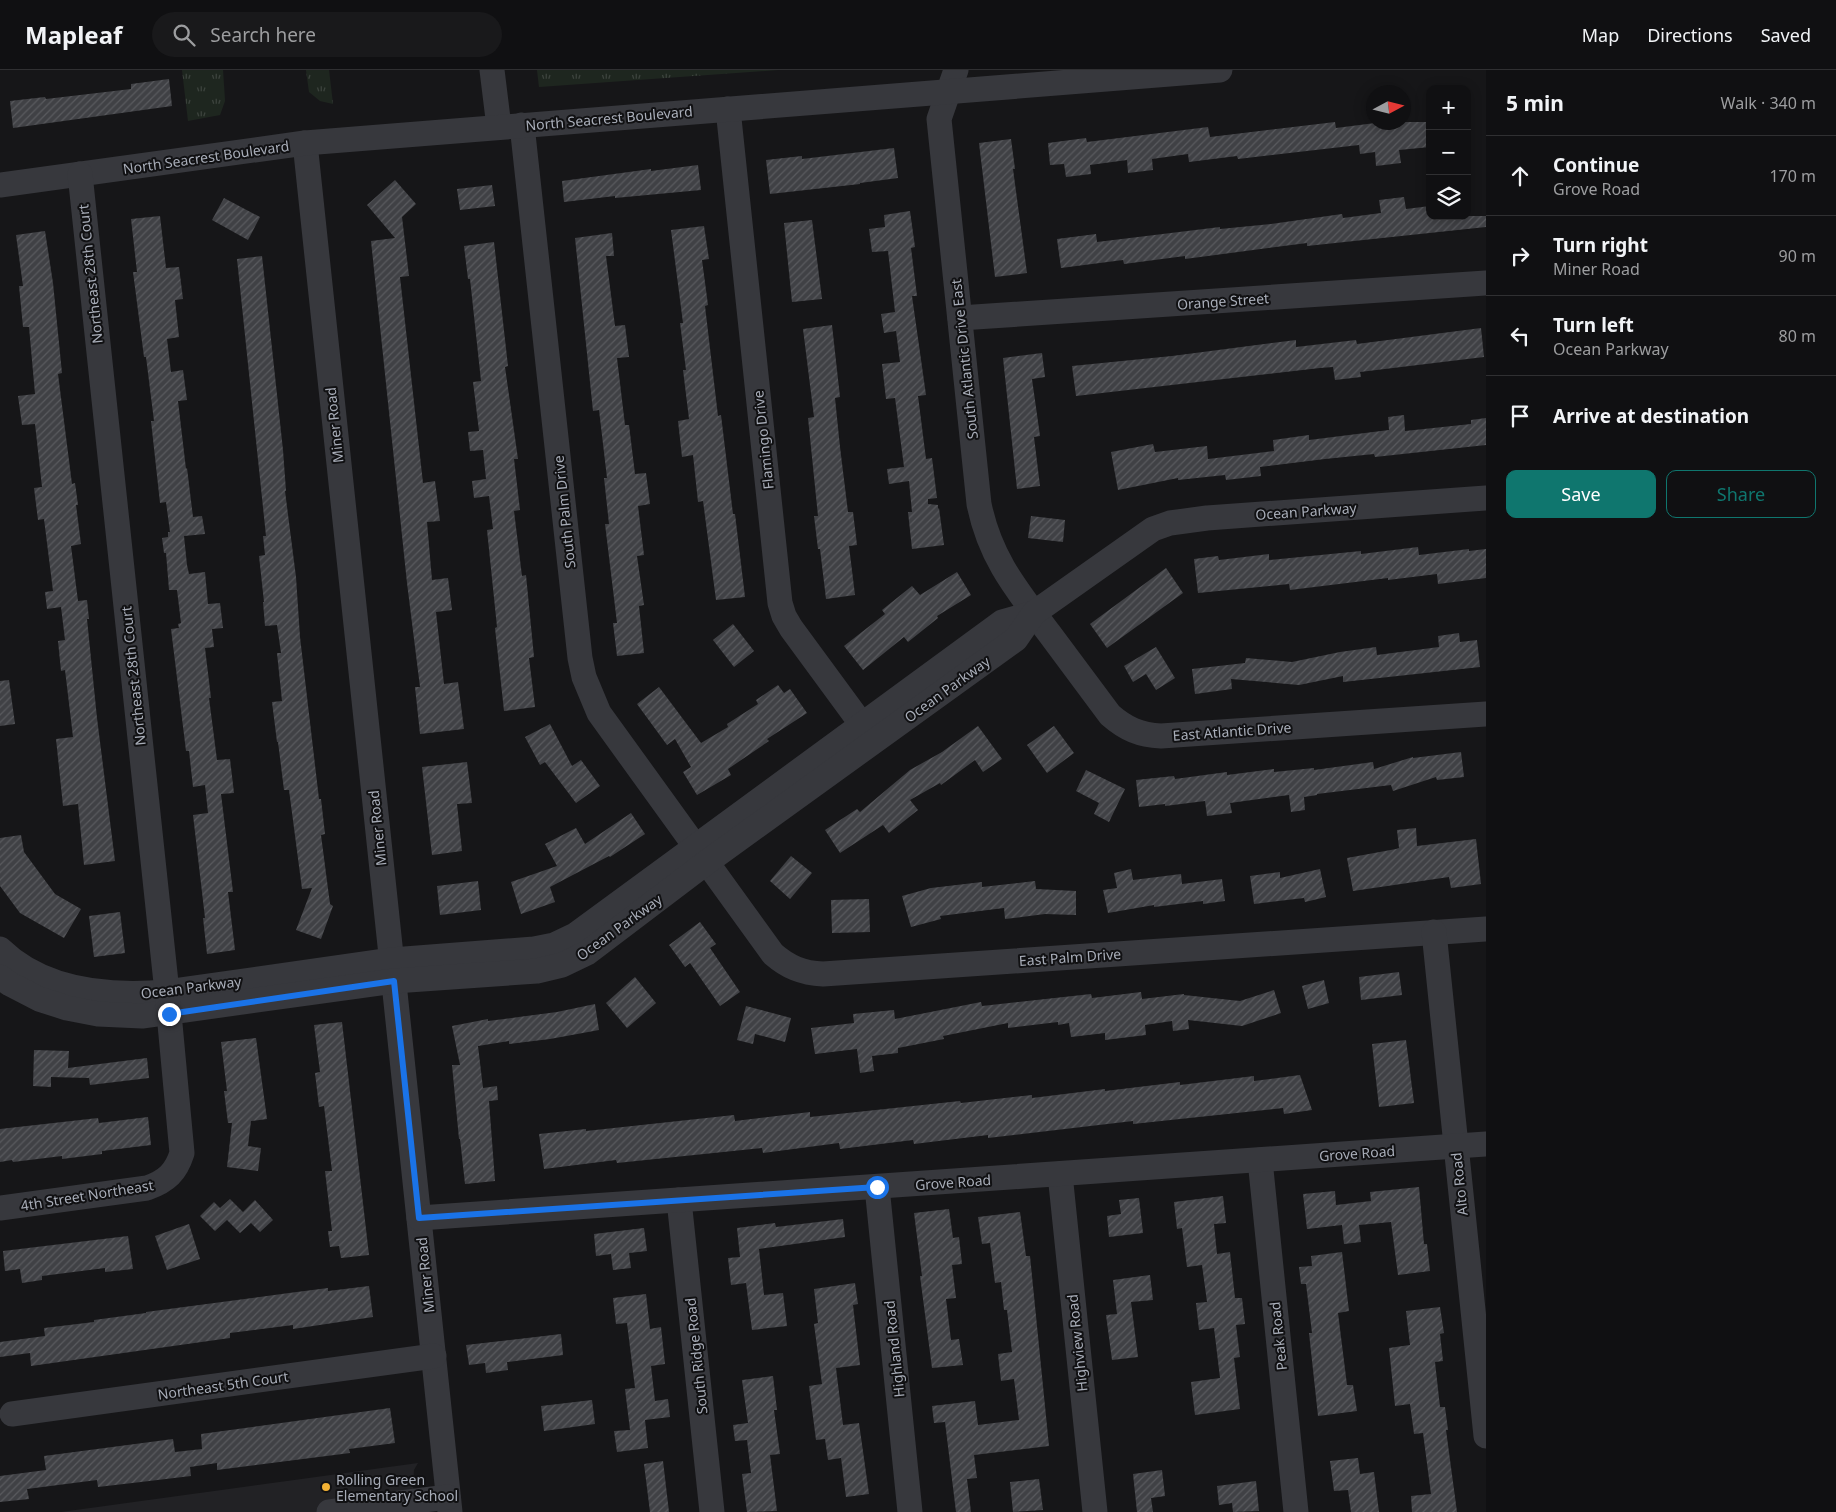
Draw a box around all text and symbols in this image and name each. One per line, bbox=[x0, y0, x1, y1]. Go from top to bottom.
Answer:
search box bbox=[152, 12, 502, 57]
text: Mapleaf bbox=[25, 18, 122, 51]
icon: search bbox=[170, 21, 198, 49]
text: Search here bbox=[210, 22, 316, 48]
text: Map bbox=[1582, 23, 1619, 47]
text: Directions bbox=[1647, 23, 1733, 47]
text: Saved bbox=[1761, 23, 1811, 47]
north arrow bbox=[1366, 85, 1411, 130]
map controls bbox=[1426, 85, 1471, 220]
button: + bbox=[1426, 85, 1471, 130]
text: 5 min bbox=[1506, 89, 1564, 117]
text: Walk · 340 m bbox=[1721, 92, 1816, 114]
street label: North Seacrest Boulevard bbox=[525, 101, 693, 135]
button: − bbox=[1426, 130, 1471, 175]
street label: North Seacrest Boulevard bbox=[122, 136, 290, 178]
text: Continue bbox=[1553, 152, 1639, 178]
icon: ahead bbox=[1506, 162, 1534, 190]
text: 170 m bbox=[1769, 165, 1816, 187]
button: layers bbox=[1426, 175, 1471, 220]
text: Grove Road bbox=[1553, 178, 1640, 200]
street label: Northeast 28th Court bbox=[73, 203, 107, 345]
text: Turn right bbox=[1553, 232, 1648, 258]
icon: right bbox=[1506, 242, 1534, 270]
text: 90 m bbox=[1779, 245, 1816, 267]
text: Miner Road bbox=[1553, 258, 1640, 280]
street label: South Atlantic Drive East bbox=[946, 278, 982, 440]
street label: Orange Street bbox=[1176, 288, 1270, 314]
text: Turn left bbox=[1553, 312, 1634, 338]
icon: left bbox=[1506, 322, 1534, 350]
text: 80 m bbox=[1779, 325, 1816, 347]
text: Ocean Parkway bbox=[1553, 338, 1669, 360]
street label: Miner Road bbox=[321, 386, 347, 464]
street label: Flamingo Drive bbox=[748, 389, 778, 490]
icon: arrive bbox=[1506, 402, 1534, 430]
text: Arrive at destination bbox=[1553, 403, 1749, 429]
street label: South Palm Drive bbox=[549, 454, 579, 569]
button: Save bbox=[1506, 470, 1656, 518]
button: Share bbox=[1666, 470, 1816, 518]
street label: Ocean Parkway bbox=[1255, 498, 1358, 524]
street label: Northeast 28th Court bbox=[116, 605, 150, 747]
street label: Ocean Parkway bbox=[900, 651, 994, 726]
street label: East Atlantic Drive bbox=[1172, 717, 1292, 745]
street label: Miner Road bbox=[364, 789, 390, 867]
street label: Ocean Parkway bbox=[572, 889, 666, 964]
street label: East Palm Drive bbox=[1018, 944, 1122, 970]
street label: Ocean Parkway bbox=[140, 971, 243, 1003]
route end bbox=[158, 1003, 181, 1026]
street label: Grove Road bbox=[1318, 1141, 1396, 1165]
street label: Alto Road bbox=[1446, 1151, 1472, 1217]
street label: Grove Road bbox=[914, 1170, 992, 1194]
street label: 4th Street Northeast bbox=[19, 1175, 155, 1215]
route start bbox=[866, 1176, 889, 1199]
street label: Miner Road bbox=[412, 1236, 438, 1314]
street label: Highview Road bbox=[1062, 1293, 1092, 1393]
street label: South Ridge Road bbox=[680, 1297, 712, 1415]
street label: Highland Road bbox=[879, 1300, 909, 1398]
street label: Peak Road bbox=[1265, 1301, 1291, 1371]
street label: Northeast 5th Court bbox=[156, 1366, 290, 1404]
place label: Rolling Green Elementary School bbox=[336, 1470, 458, 1505]
marker: Rolling Green Elementary School bbox=[320, 1481, 332, 1493]

